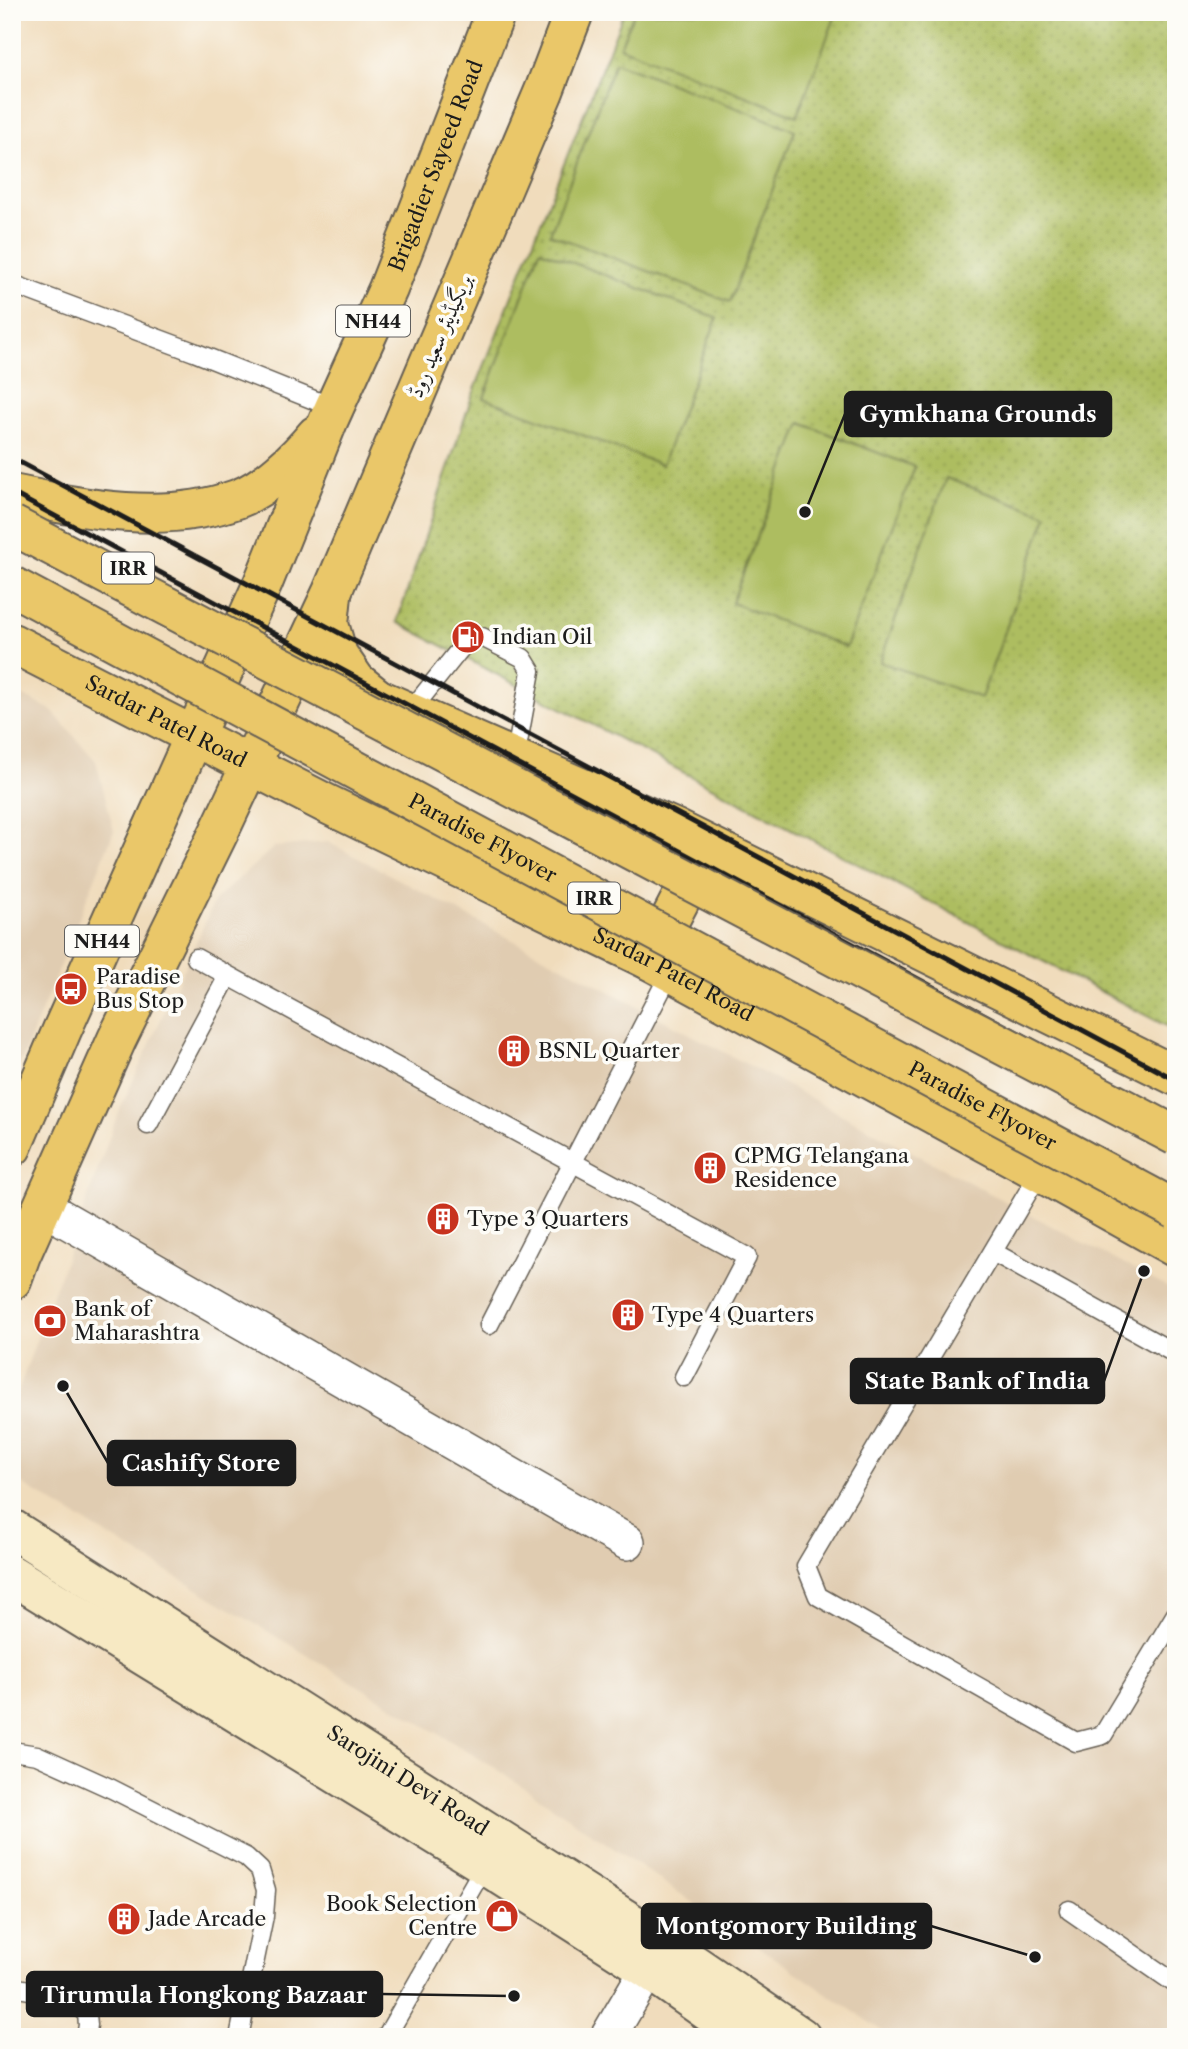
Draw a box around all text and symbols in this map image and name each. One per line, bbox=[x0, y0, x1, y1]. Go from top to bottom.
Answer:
street label: Brigadier Sayeed Road bbox=[383, 56, 488, 275]
street label: بریگیڈیئر سعید روڈ bbox=[402, 270, 478, 402]
road number: NH44 bbox=[336, 306, 410, 336]
callout: Gymkhana Grounds bbox=[845, 392, 1111, 436]
text: Gymkhana Grounds bbox=[859, 400, 1097, 428]
road number: IRR bbox=[102, 552, 154, 583]
fuel station icon: Indian Oil bbox=[449, 618, 487, 656]
place label: Indian Oil bbox=[492, 624, 592, 649]
street label: Sardar Patel Road bbox=[81, 670, 251, 773]
street label: Paradise Flyover bbox=[404, 788, 561, 888]
road number: IRR bbox=[568, 882, 620, 914]
street label: Sardar Patel Road bbox=[589, 922, 759, 1027]
road number: NH44 bbox=[65, 925, 139, 956]
place label: Paradise Bus Stop bbox=[96, 964, 184, 1013]
bus stop icon: Paradise Bus Stop bbox=[52, 970, 90, 1008]
building icon: BSNL Quarter bbox=[495, 1032, 533, 1070]
place label: BSNL Quarter bbox=[538, 1038, 680, 1063]
street label: Paradise Flyover bbox=[904, 1056, 1061, 1156]
place label: CPMG Telangana Residence bbox=[734, 1143, 910, 1192]
building icon: CPMG Telangana Residence bbox=[691, 1149, 729, 1187]
building icon: Type 3 Quarters bbox=[424, 1200, 462, 1238]
place label: Type 3 Quarters bbox=[467, 1206, 629, 1231]
place label: Bank of Maharashtra bbox=[74, 1296, 201, 1345]
building icon: Type 4 Quarters bbox=[609, 1296, 647, 1334]
bank icon: Bank of Maharashtra bbox=[31, 1302, 69, 1340]
place label: Type 4 Quarters bbox=[652, 1302, 814, 1327]
callout: State Bank of India bbox=[851, 1359, 1104, 1403]
text: State Bank of India bbox=[865, 1367, 1090, 1395]
callout: Cashify Store bbox=[108, 1441, 295, 1485]
text: Cashify Store bbox=[122, 1449, 281, 1477]
street label: Sarojini Devi Road bbox=[323, 1720, 494, 1841]
place label: Book Selection Centre bbox=[326, 1891, 477, 1940]
shop icon: Book Selection Centre bbox=[483, 1897, 521, 1935]
building icon: Jade Arcade bbox=[105, 1900, 143, 1938]
callout: Montgomory Building bbox=[642, 1904, 931, 1948]
place label: Jade Arcade bbox=[145, 1906, 266, 1931]
text: Montgomory Building bbox=[656, 1912, 917, 1940]
callout: Tirumula Hongkong Bazaar bbox=[27, 1972, 382, 2016]
text: Tirumula Hongkong Bazaar bbox=[41, 1981, 368, 2009]

